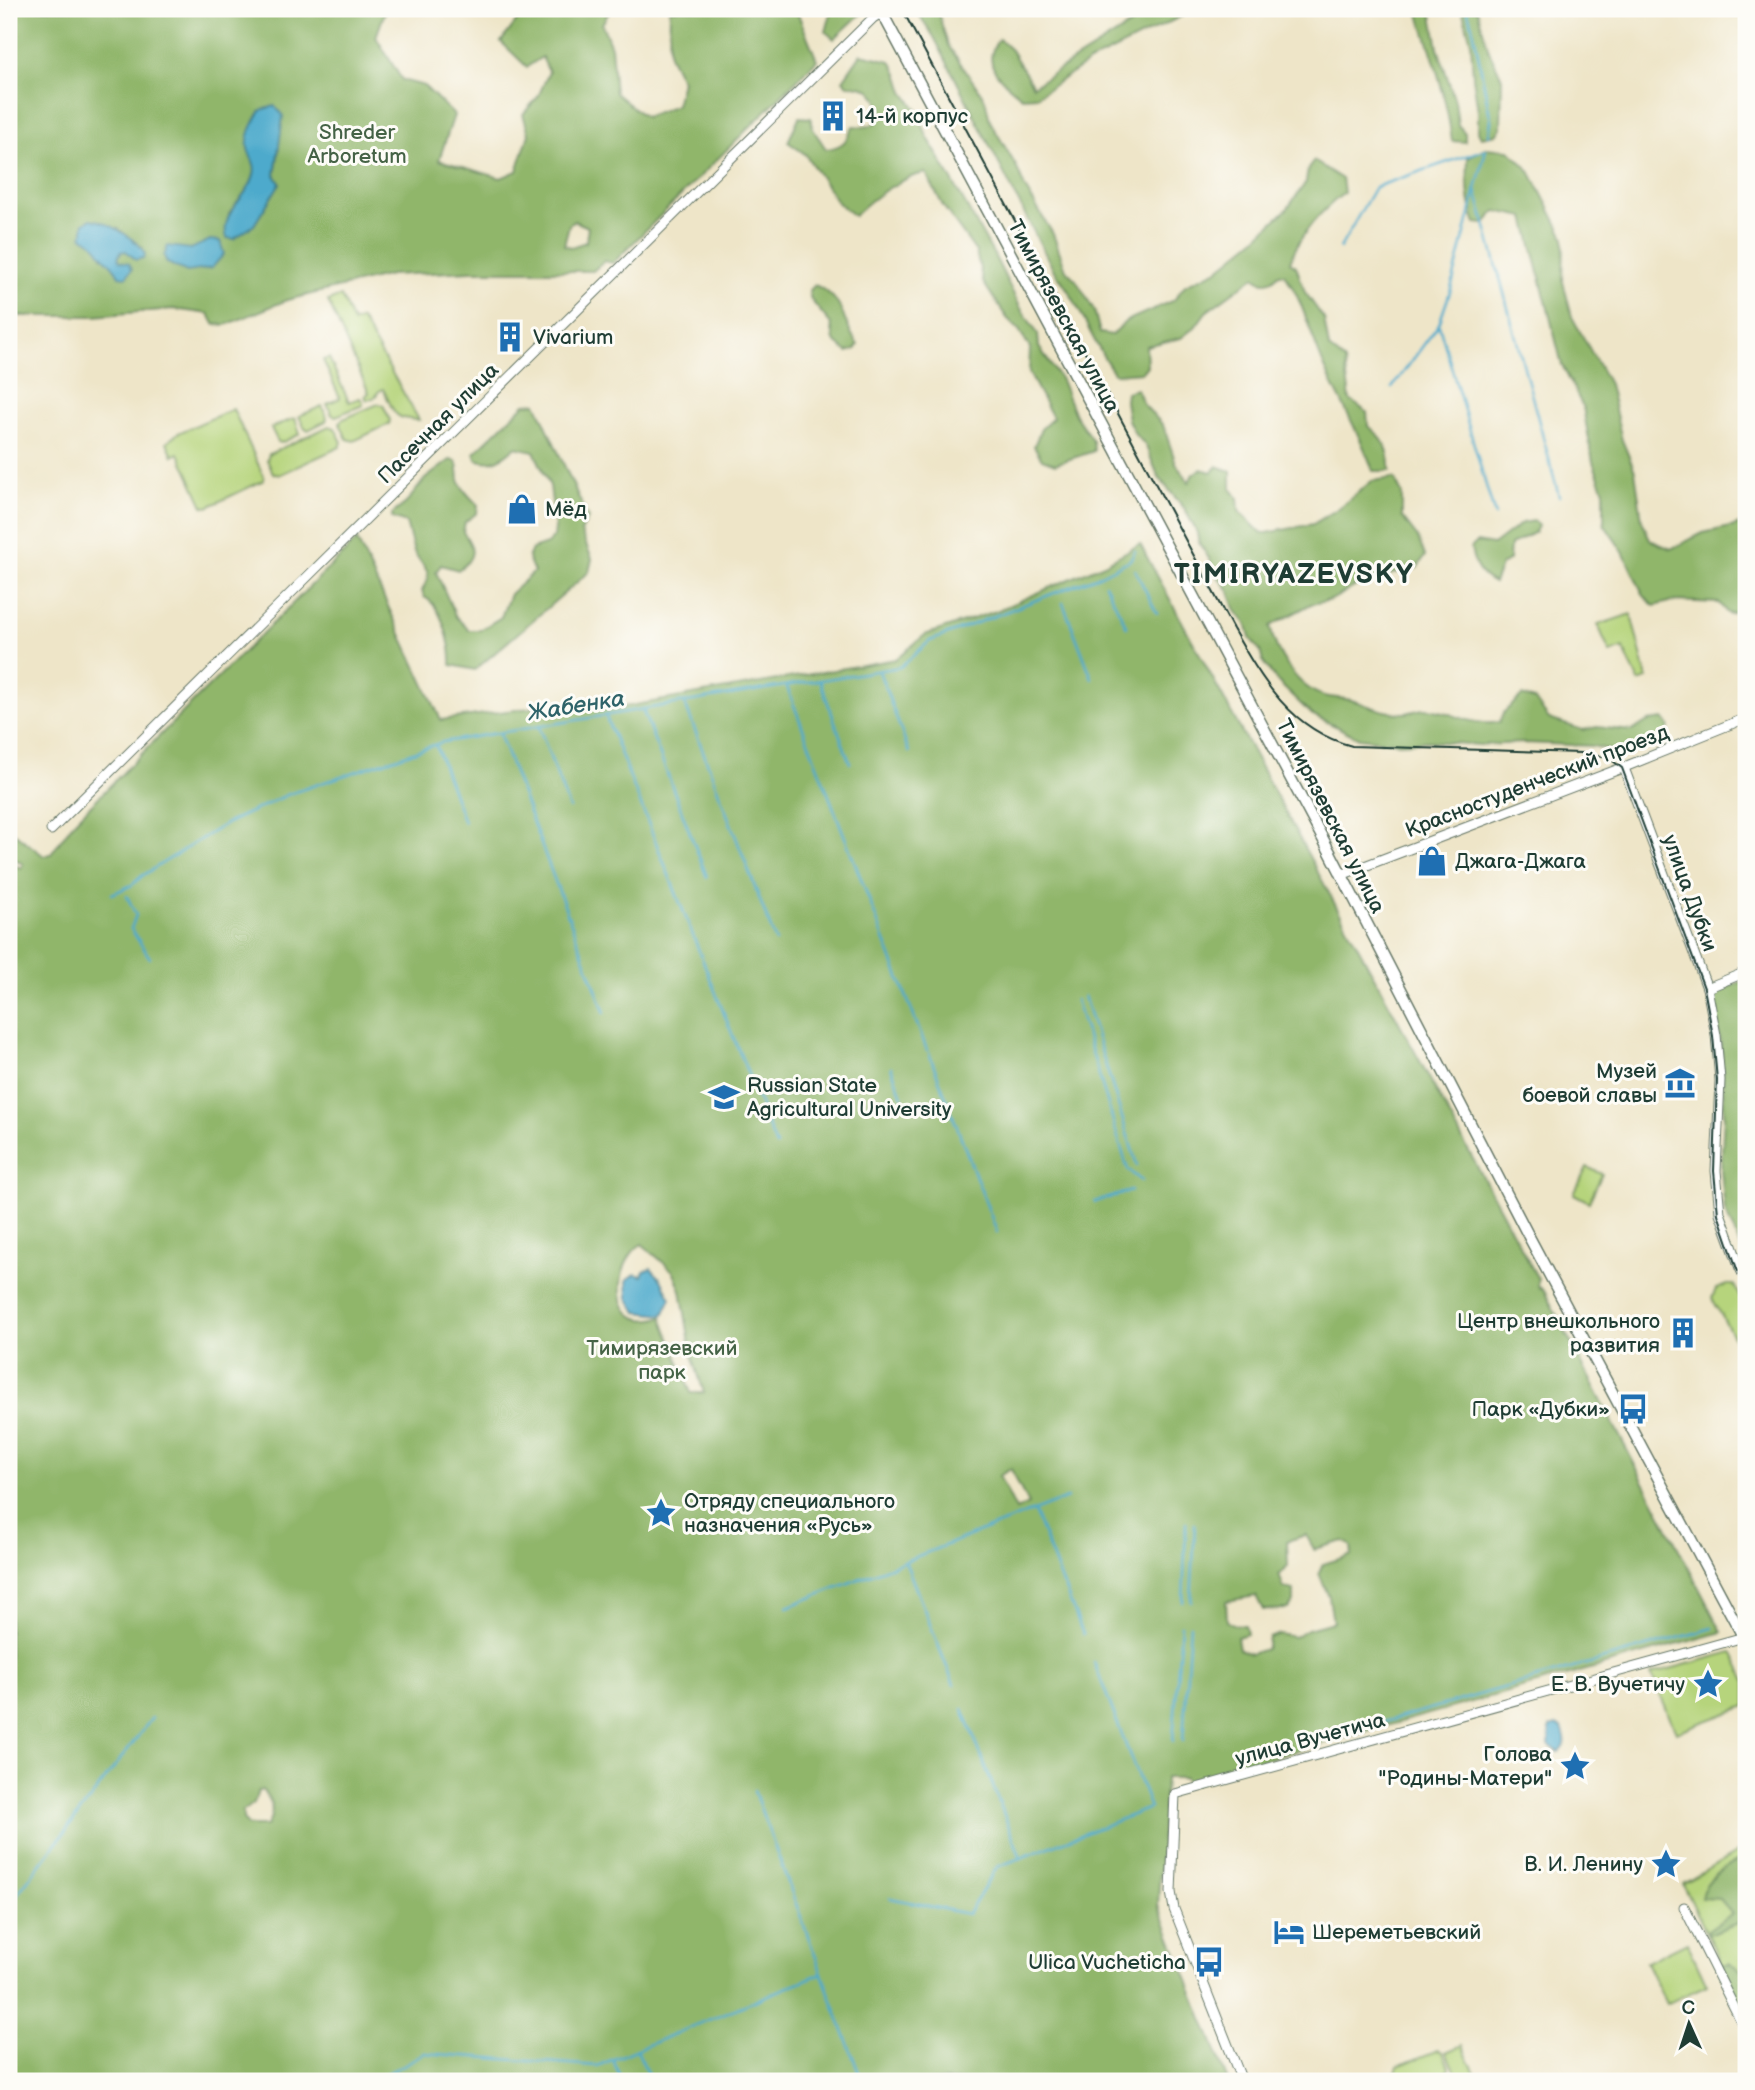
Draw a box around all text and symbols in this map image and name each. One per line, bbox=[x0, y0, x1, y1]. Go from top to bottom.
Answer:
building icon: 14-й корпус bbox=[816, 99, 850, 133]
place label: 14-й корпус bbox=[856, 104, 968, 129]
park label: Shreder Arboretum bbox=[307, 120, 407, 169]
street label: Тимирязевская улица bbox=[1002, 216, 1125, 417]
building icon: Vivarium bbox=[493, 320, 527, 354]
place label: Vivarium bbox=[533, 325, 613, 350]
street label: Пасечная улица bbox=[373, 357, 504, 489]
shop icon: Мёд bbox=[505, 492, 539, 526]
place label: Мёд bbox=[545, 497, 587, 522]
district label: TIMIRYAZEVSKY bbox=[1174, 558, 1414, 591]
water label: Жабенка bbox=[525, 684, 627, 728]
street label: Тимирязевская улица bbox=[1271, 715, 1391, 918]
street label: Красностуденческий проезд bbox=[1402, 720, 1673, 843]
street label: улица Дубки bbox=[1657, 831, 1722, 955]
shop icon: Джага-Джага bbox=[1415, 844, 1449, 878]
place label: Джага-Джага bbox=[1455, 849, 1587, 874]
place label: Музей боевой славы bbox=[1522, 1059, 1657, 1108]
museum icon: Музей боевой славы bbox=[1663, 1066, 1697, 1100]
place label: Russian State Agricultural University bbox=[747, 1073, 952, 1122]
school or university icon: Russian State Agricultural University bbox=[707, 1080, 741, 1114]
place label: Центр внешкольного развития bbox=[1457, 1309, 1660, 1358]
building icon: Центр внешкольного развития bbox=[1666, 1316, 1700, 1350]
park label: Тимирязевский парк bbox=[587, 1336, 737, 1385]
bus stop icon: Парк «Дубки» bbox=[1616, 1392, 1650, 1426]
place label: Парк «Дубки» bbox=[1471, 1397, 1610, 1422]
place label: Отряду специального назначения «Русь» bbox=[684, 1489, 895, 1538]
place icon: Отряду специального назначения «Русь» bbox=[644, 1496, 678, 1530]
place icon: Е. В. Вучетичу bbox=[1691, 1667, 1725, 1701]
place label: Е. В. Вучетичу bbox=[1551, 1672, 1685, 1697]
street label: улица Вучетича bbox=[1232, 1707, 1388, 1772]
place label: Голова "Родины-Матери" bbox=[1379, 1742, 1553, 1791]
place icon: Голова "Родины-Матери" bbox=[1558, 1749, 1592, 1783]
place icon: В. И. Ленину bbox=[1649, 1847, 1683, 1881]
place label: В. И. Ленину bbox=[1524, 1852, 1643, 1877]
hotel icon: Шереметьевский bbox=[1272, 1915, 1306, 1949]
place label: Шереметьевский bbox=[1312, 1920, 1481, 1945]
bus stop icon: Ulica Vucheticha bbox=[1192, 1945, 1226, 1979]
place label: Ulica Vucheticha bbox=[1028, 1950, 1186, 1975]
north arrow bbox=[1654, 1988, 1724, 2058]
text: С bbox=[1681, 1997, 1695, 2020]

